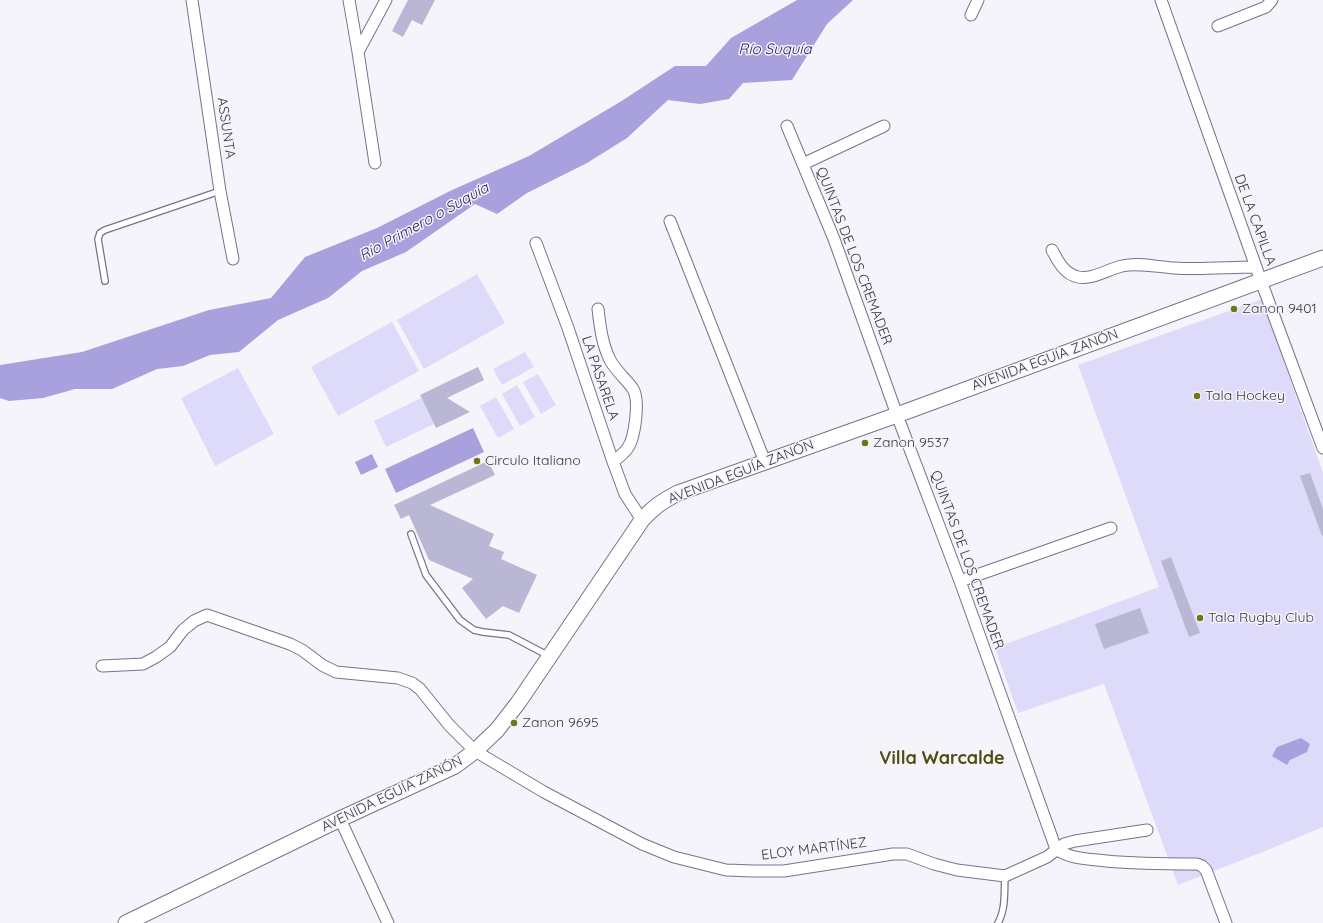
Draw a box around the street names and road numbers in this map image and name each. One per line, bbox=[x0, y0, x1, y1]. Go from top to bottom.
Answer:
street label: ASSUNTA bbox=[213, 96, 239, 160]
street label: QUINTAS DE LOS CREMADER bbox=[812, 165, 896, 347]
street label: DE LA CAPILLA bbox=[1231, 172, 1279, 268]
street label: AVENIDA EGUÍA ZANÓN bbox=[969, 326, 1121, 394]
street label: LA PASARELA bbox=[578, 334, 622, 422]
street label: AVENIDA EGUÍA ZANÓN bbox=[666, 436, 816, 508]
street label: QUINTAS DE LOS CREMADER bbox=[927, 468, 1007, 652]
street label: AVENIDA EGUÍA ZANÓN bbox=[319, 753, 465, 835]
street label: ELOY MARTÍNEZ bbox=[760, 834, 868, 864]

